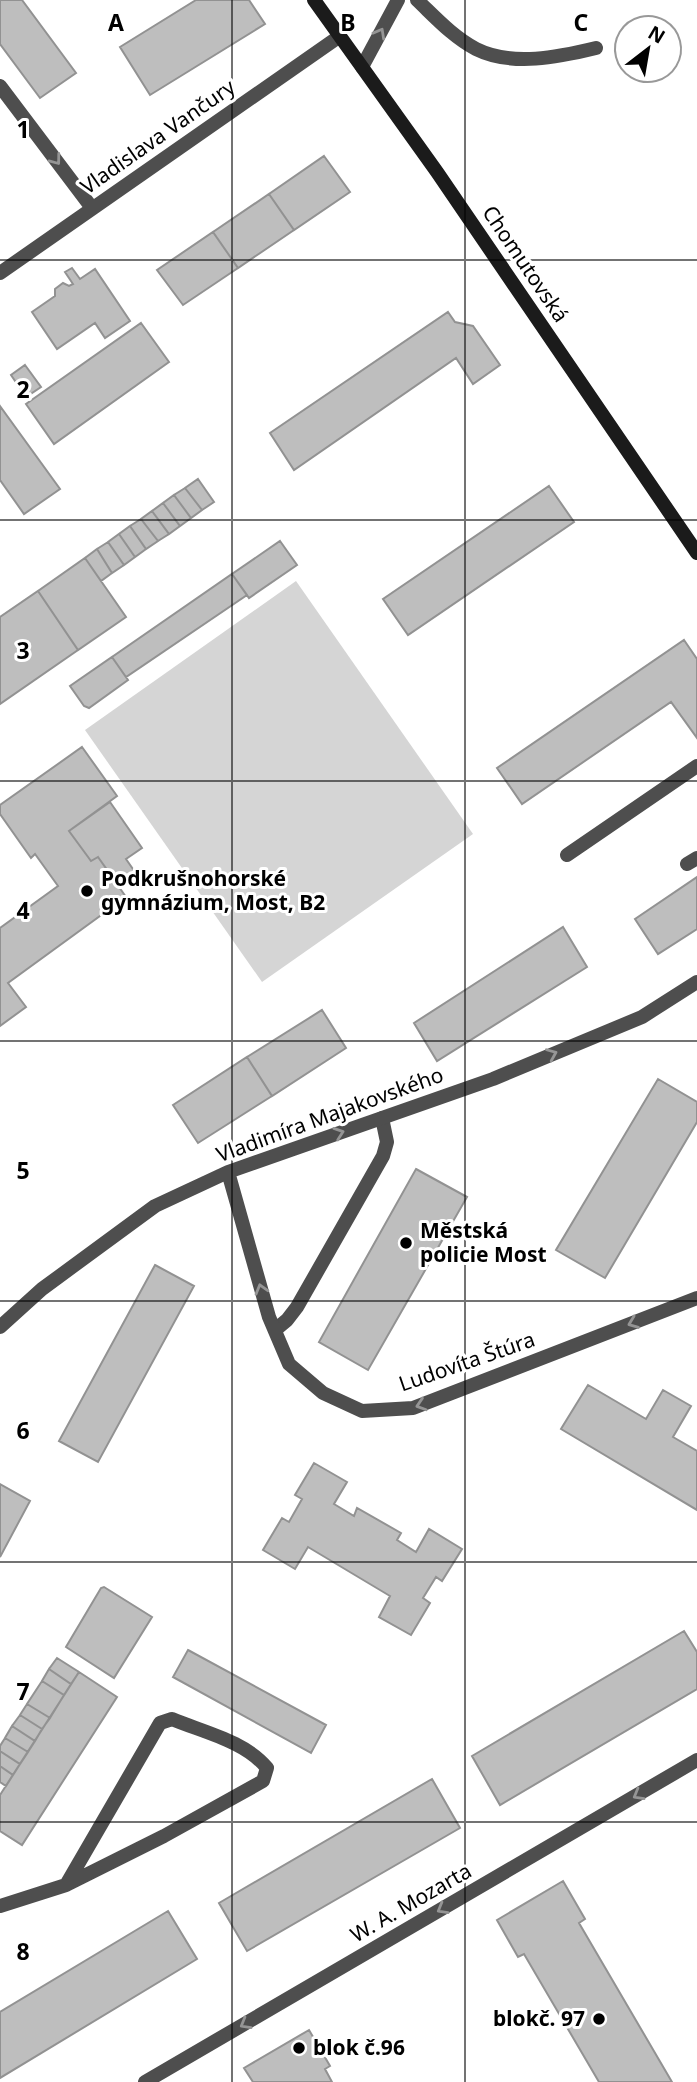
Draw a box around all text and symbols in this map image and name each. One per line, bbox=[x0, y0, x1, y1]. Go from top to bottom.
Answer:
text: A bbox=[108, 6, 124, 38]
text: B bbox=[340, 6, 356, 38]
text: C bbox=[574, 6, 589, 38]
north arrow bbox=[613, 14, 683, 84]
text: N bbox=[643, 19, 670, 50]
one-way arrow bbox=[372, 28, 385, 41]
street label: Vladislava Vančury bbox=[75, 72, 241, 200]
text: 1 bbox=[16, 113, 30, 145]
one-way arrow bbox=[47, 152, 60, 165]
street label: Chomutovská bbox=[476, 200, 575, 327]
text: 2 bbox=[16, 373, 30, 405]
text: 3 bbox=[16, 634, 30, 666]
place label: Podkrušnohorské gymnázium, Most, B2 bbox=[101, 864, 325, 916]
marker: Podkrušnohorské gymnázium, Most, B2 bbox=[79, 883, 95, 899]
text: 4 bbox=[16, 894, 30, 926]
one-way arrow bbox=[546, 1049, 558, 1063]
street label: Vladimíra Majakovského bbox=[212, 1060, 447, 1168]
one-way arrow bbox=[332, 1127, 344, 1141]
text: 5 bbox=[16, 1154, 30, 1186]
place label: Městská policie Most bbox=[420, 1216, 547, 1268]
marker: Městská policie Most bbox=[398, 1235, 414, 1251]
one-way arrow bbox=[255, 1283, 270, 1295]
one-way arrow bbox=[628, 1315, 640, 1329]
street label: Ludovíta Štúra bbox=[395, 1325, 538, 1397]
one-way arrow bbox=[416, 1396, 428, 1411]
text: 6 bbox=[16, 1414, 30, 1446]
text: 7 bbox=[16, 1675, 30, 1707]
one-way arrow bbox=[633, 1786, 646, 1799]
street label: W. A. Mozarta bbox=[345, 1856, 476, 1948]
one-way arrow bbox=[436, 1901, 449, 1914]
text: 8 bbox=[16, 1935, 30, 1967]
place label: blokč. 97 bbox=[493, 2004, 585, 2032]
marker: blokč. 97 bbox=[591, 2011, 607, 2027]
one-way arrow bbox=[240, 2016, 252, 2029]
place label: blok č.96 bbox=[313, 2033, 405, 2061]
marker: blok č.96 bbox=[291, 2040, 307, 2056]

